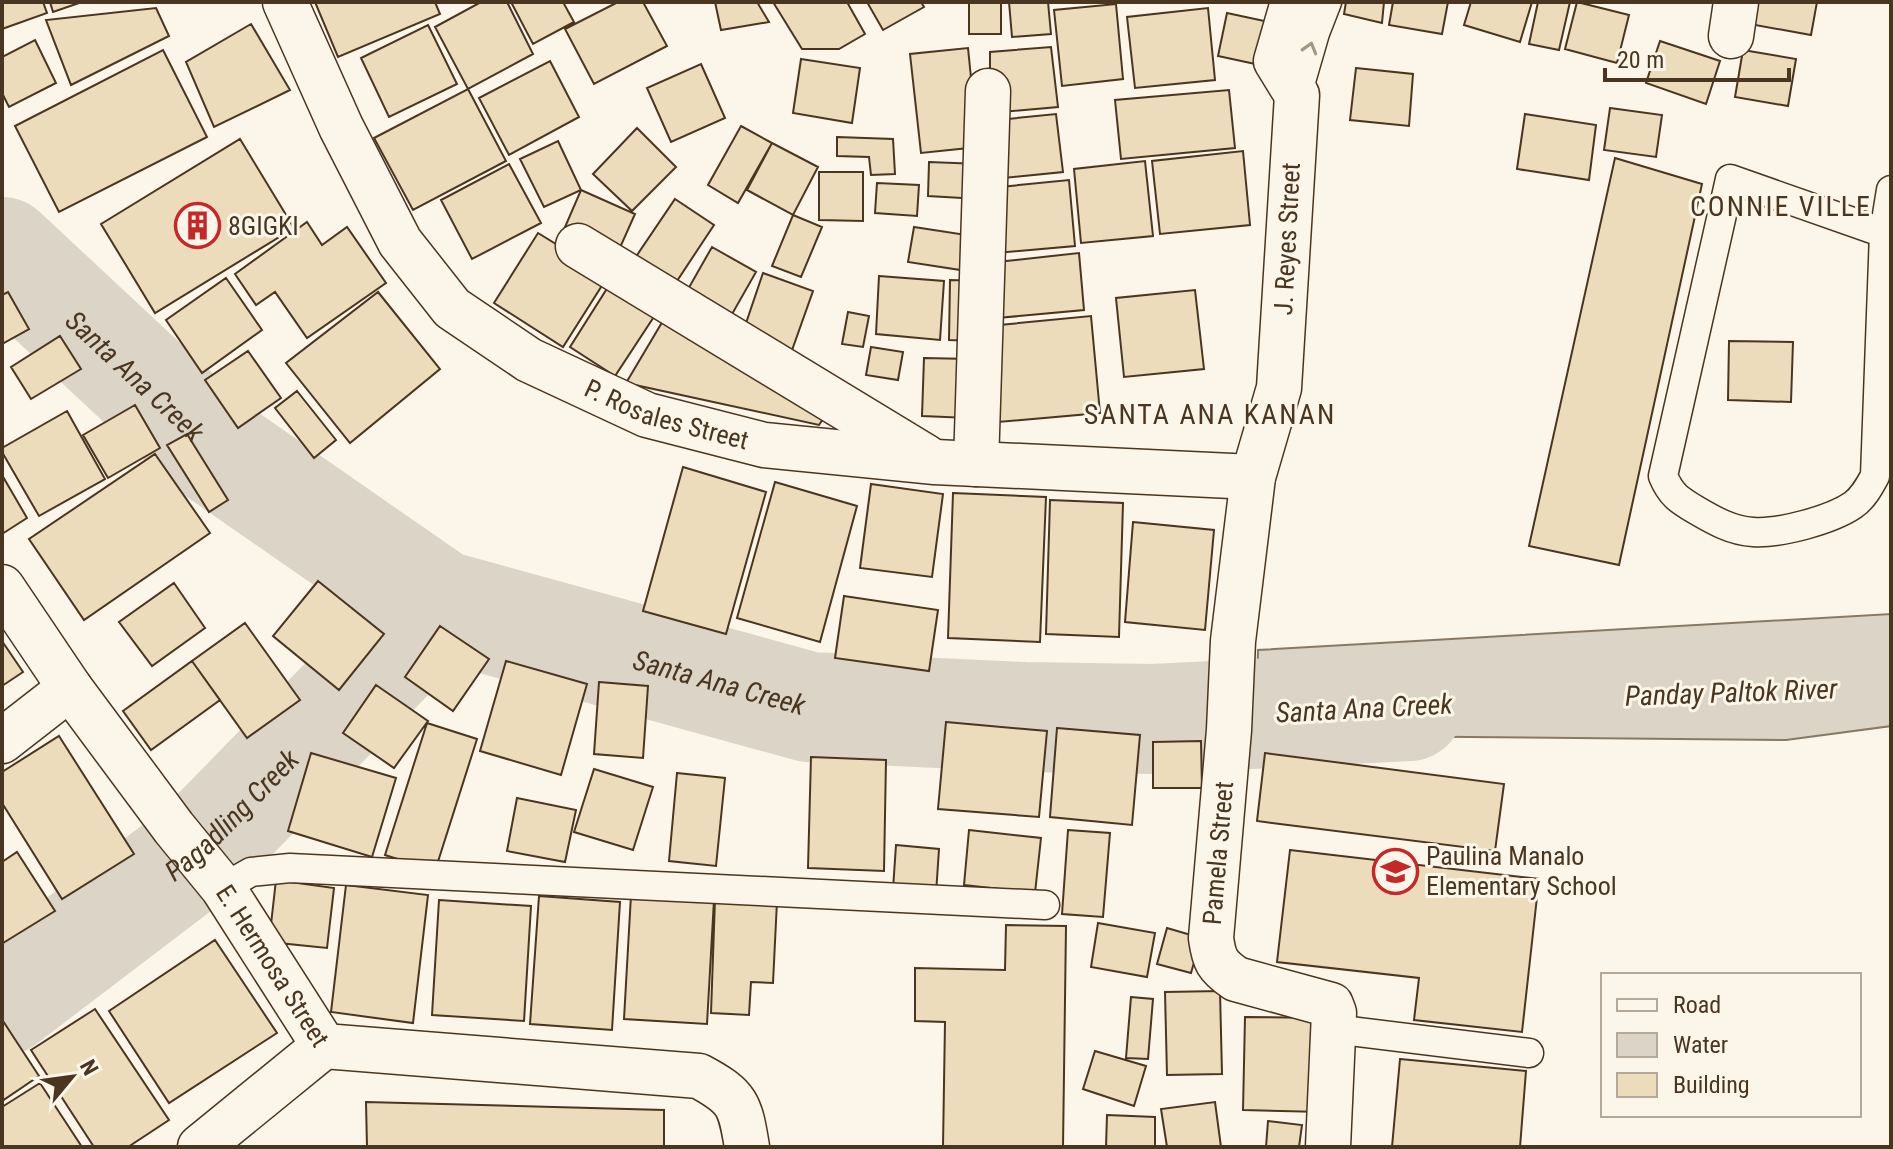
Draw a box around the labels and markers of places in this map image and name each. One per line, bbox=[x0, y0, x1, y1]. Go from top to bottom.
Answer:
building icon: 8GIGKI bbox=[173, 202, 221, 250]
place label: 8GIGKI bbox=[228, 211, 299, 241]
place label: Paulina Manalo Elementary School bbox=[1426, 841, 1617, 901]
school or university icon: Paulina Manalo Elementary School bbox=[1371, 847, 1419, 895]

